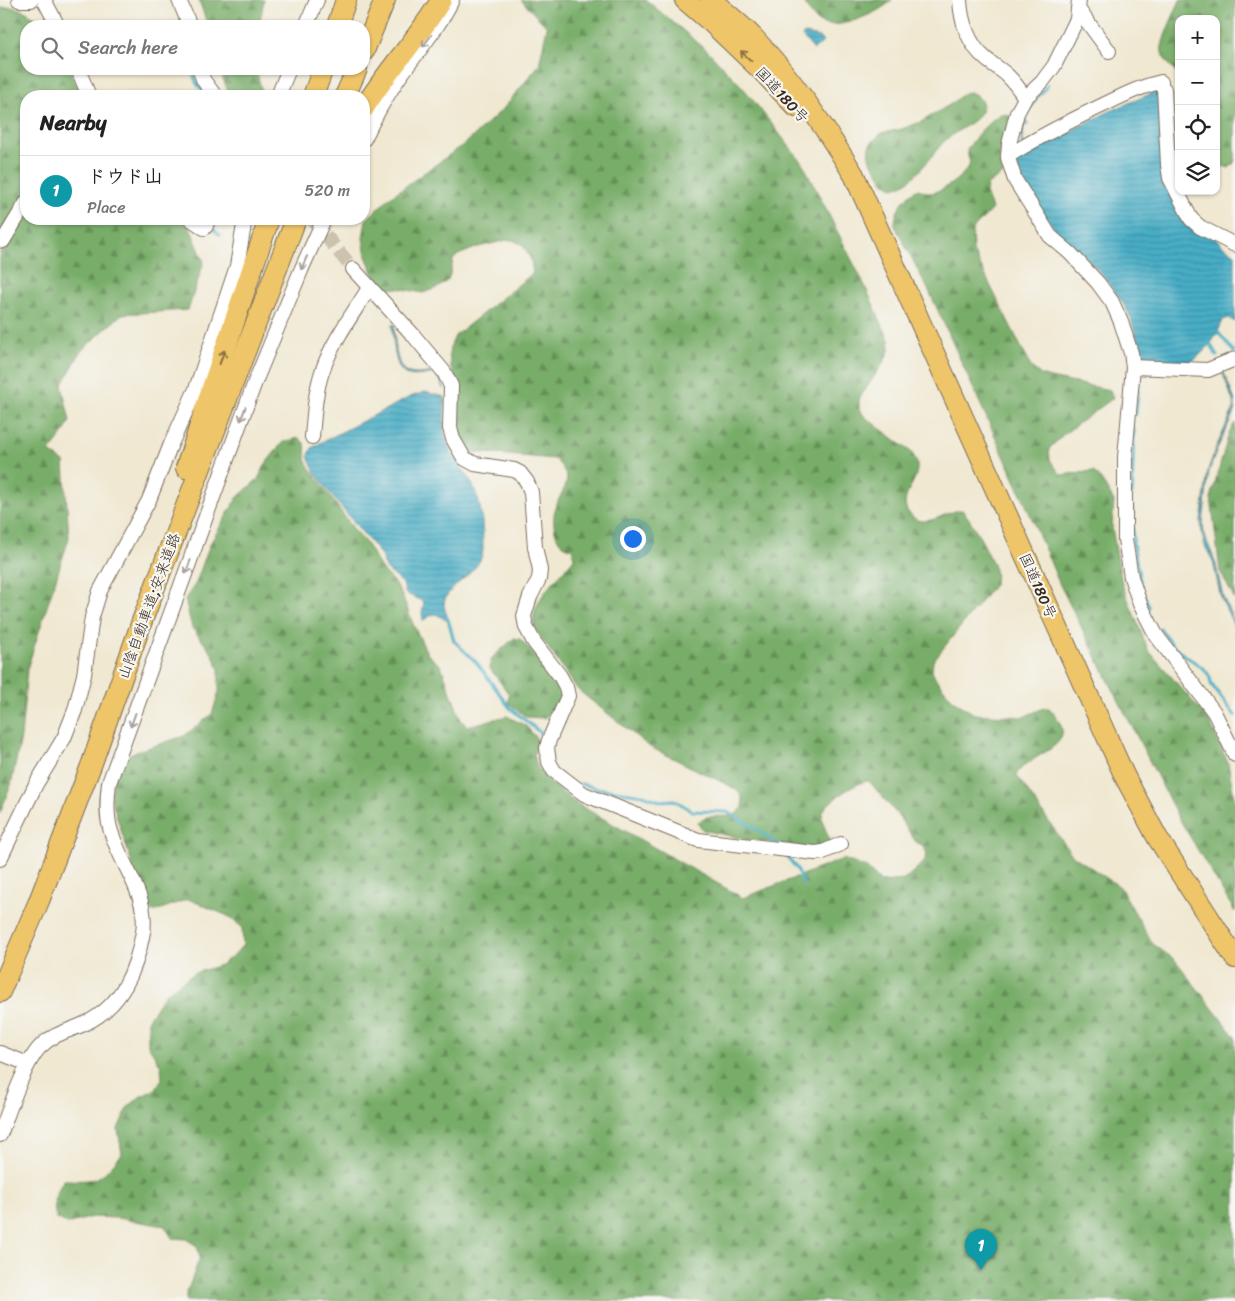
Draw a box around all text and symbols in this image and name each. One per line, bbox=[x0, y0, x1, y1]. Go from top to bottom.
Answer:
map controls bbox=[1175, 15, 1220, 195]
button: + bbox=[1175, 15, 1220, 60]
search box bbox=[20, 20, 370, 75]
text: Search here bbox=[78, 31, 178, 64]
icon: search bbox=[38, 34, 66, 62]
one-way arrow bbox=[422, 34, 432, 48]
one-way arrow bbox=[739, 50, 752, 62]
button: − bbox=[1175, 60, 1220, 105]
street label: 国道180号 bbox=[749, 61, 815, 129]
text: Nearby bbox=[40, 104, 106, 142]
button: locate bbox=[1175, 105, 1220, 150]
button: layers bbox=[1175, 150, 1220, 195]
text: ドウド山 bbox=[87, 160, 163, 193]
text: 1 bbox=[53, 176, 59, 205]
text: 520 m bbox=[304, 176, 350, 205]
text: Place bbox=[87, 193, 126, 222]
one-way arrow bbox=[298, 255, 308, 270]
one-way arrow bbox=[218, 350, 227, 365]
one-way arrow bbox=[238, 406, 247, 421]
your location bbox=[620, 526, 646, 552]
street label: 山陰自動車道;安来道路 bbox=[110, 529, 188, 683]
street label: 国道180号 bbox=[1012, 549, 1064, 623]
one-way arrow bbox=[183, 558, 192, 574]
one-way arrow bbox=[128, 712, 137, 727]
pin: 1 bbox=[965, 1229, 997, 1270]

